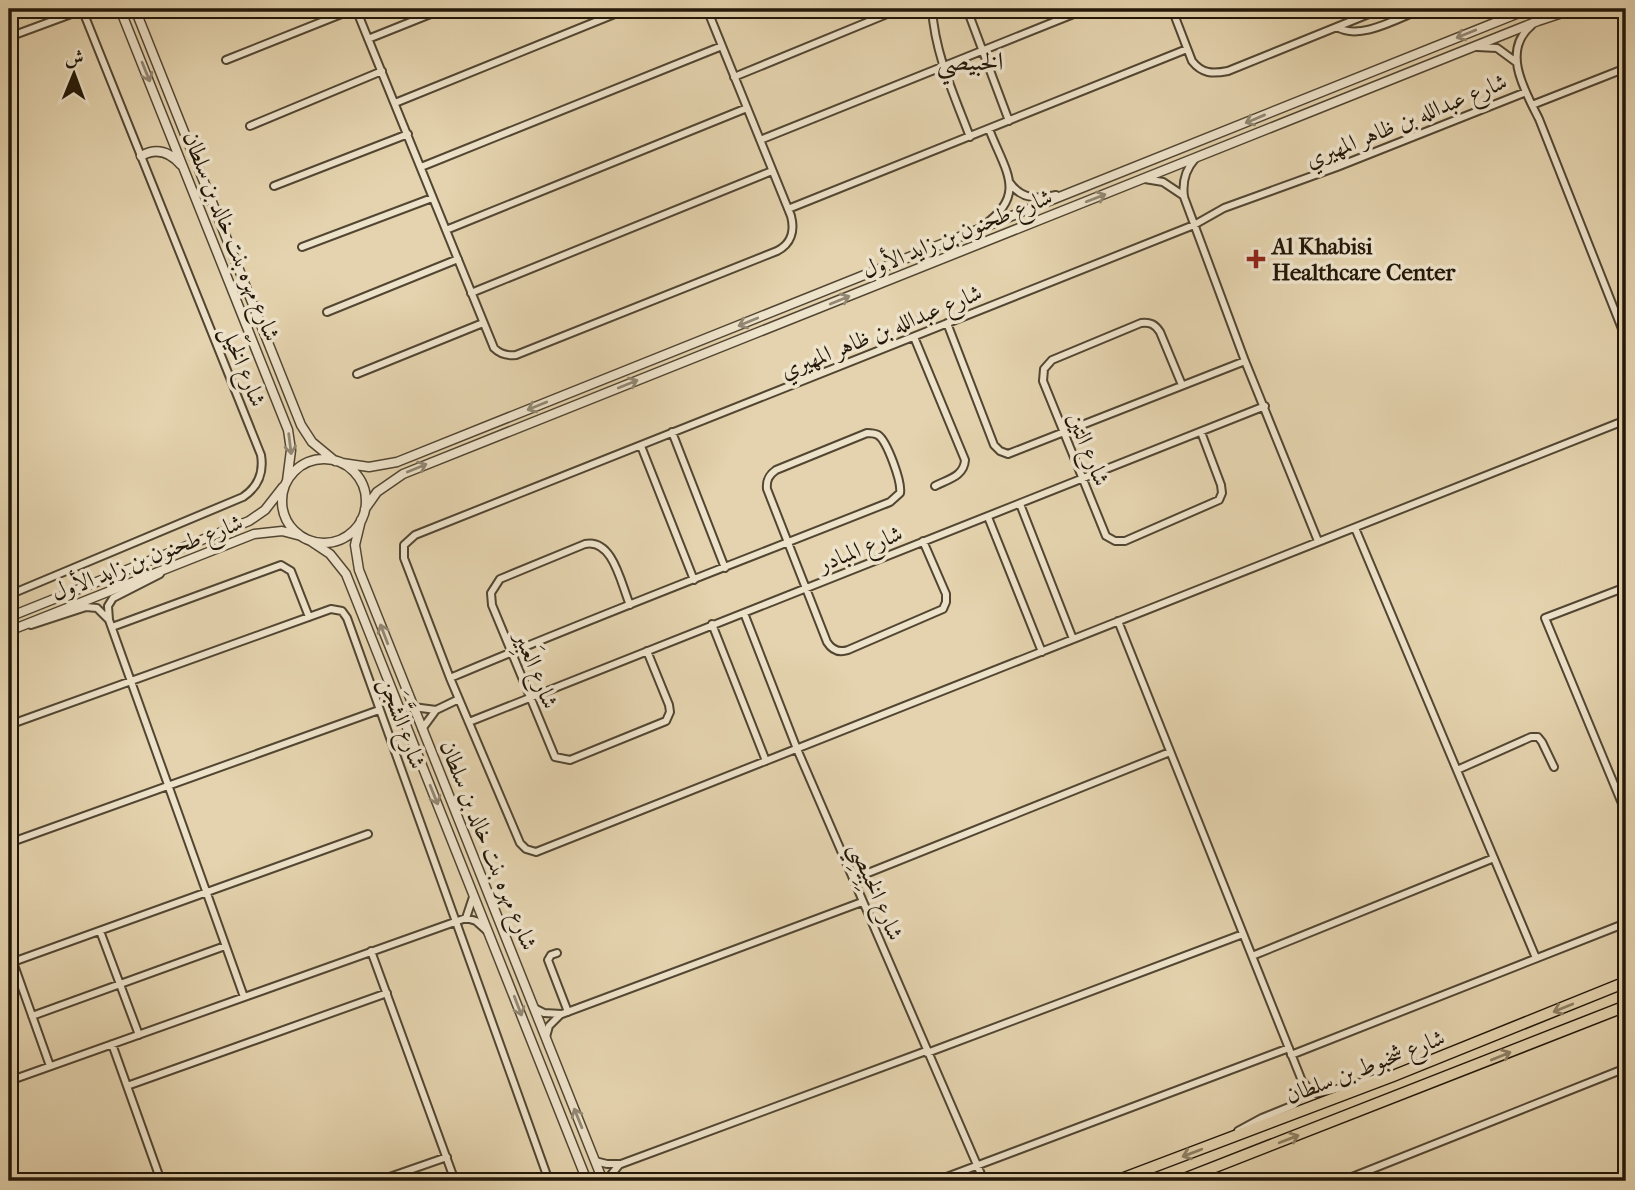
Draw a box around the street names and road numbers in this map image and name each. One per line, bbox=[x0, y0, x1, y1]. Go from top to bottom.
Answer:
street label: شارع عبدالله بن ظاهر المهيري bbox=[1301, 68, 1513, 179]
street label: شارع مهره بنت خالد بن سلطان bbox=[172, 127, 286, 347]
street label: شارع طحنون بن زايد الأول bbox=[857, 180, 1058, 289]
street label: شارع عبدالله بن ظاهر المهيري bbox=[776, 279, 988, 390]
street label: شارع الخَيْل bbox=[210, 320, 276, 413]
street label: شارع التين bbox=[1056, 408, 1115, 492]
street label: شارع طحنون بن زايد الأول bbox=[47, 506, 249, 612]
street label: شارع المبادر bbox=[812, 519, 908, 584]
street label: شارع العَبِير bbox=[503, 625, 567, 715]
street label: شارع الشَّجَن bbox=[368, 672, 437, 775]
street label: شارع مهره بنت خالد بن سلطان bbox=[429, 736, 543, 956]
street label: شارع الخِبِيصِي bbox=[836, 838, 909, 948]
street label: شارع شخبوط بن سلطان bbox=[1282, 1024, 1451, 1115]

